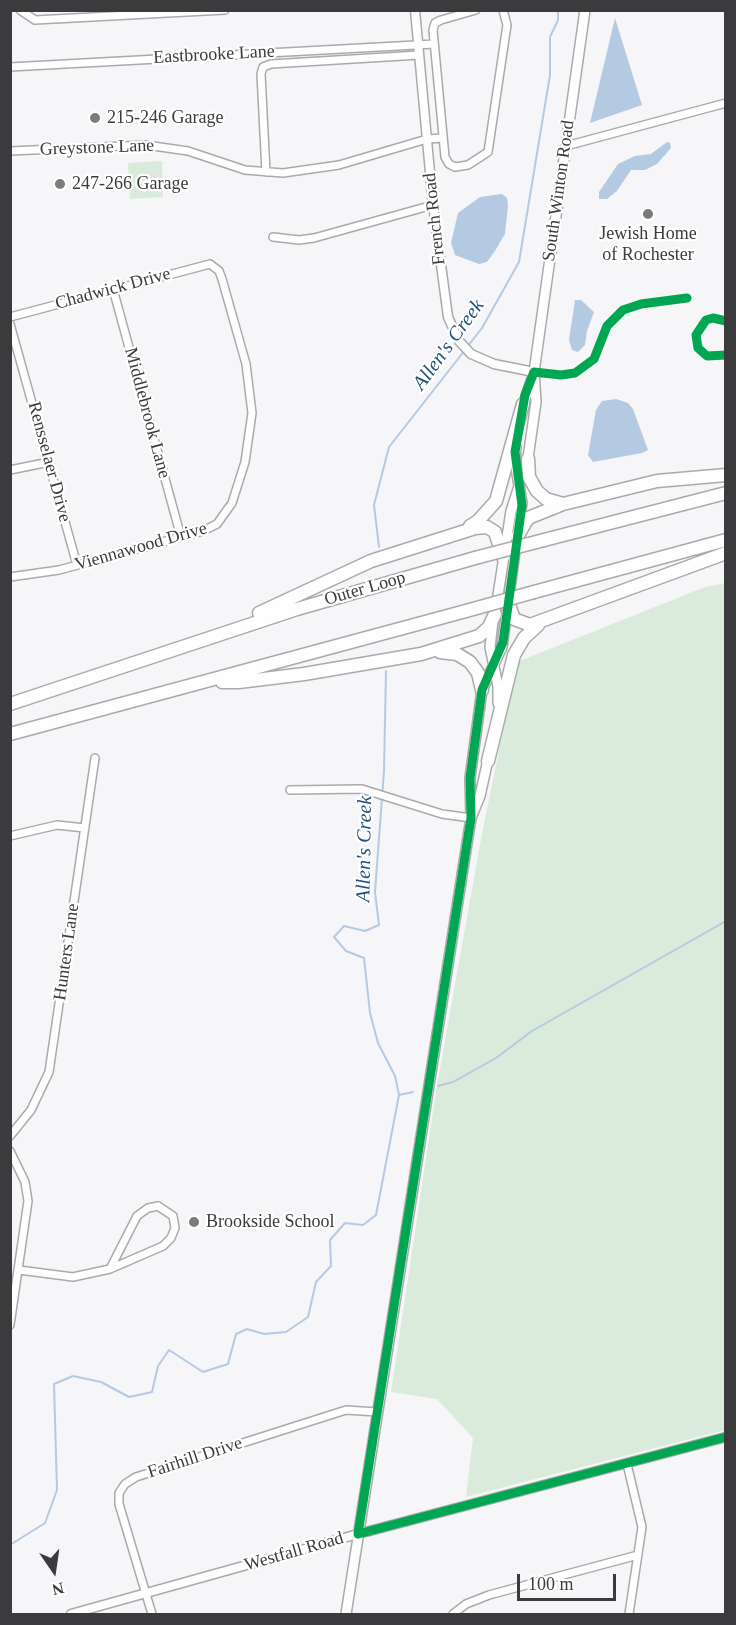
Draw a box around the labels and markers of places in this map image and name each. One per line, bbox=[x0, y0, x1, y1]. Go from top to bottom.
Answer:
place label: 215-246 Garage bbox=[107, 107, 223, 129]
marker: 215-246 Garage bbox=[88, 111, 102, 125]
place label: 247-266 Garage bbox=[72, 173, 188, 195]
marker: 247-266 Garage bbox=[53, 177, 67, 191]
marker: Jewish Home of Rochester bbox=[641, 207, 655, 221]
place label: Jewish Home of Rochester bbox=[599, 223, 697, 266]
place label: Brookside School bbox=[206, 1211, 334, 1233]
marker: Brookside School bbox=[187, 1215, 201, 1229]

